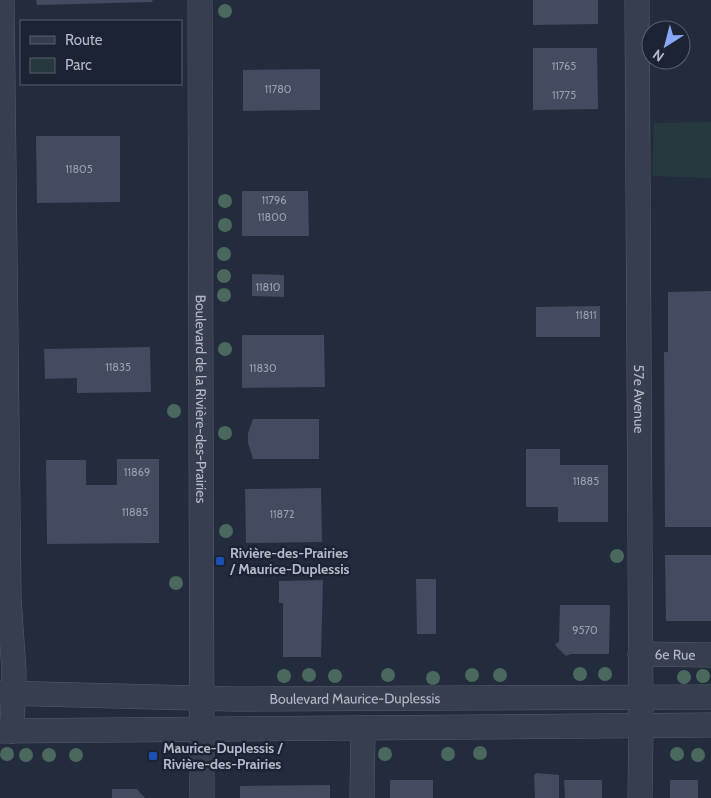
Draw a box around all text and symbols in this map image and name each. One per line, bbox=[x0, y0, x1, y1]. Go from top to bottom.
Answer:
legend bbox=[20, 20, 182, 85]
north arrow bbox=[641, 20, 691, 70]
text: Route bbox=[65, 31, 103, 49]
text: N bbox=[649, 45, 668, 66]
text: Parc bbox=[65, 56, 92, 74]
house number: 11765 bbox=[552, 59, 576, 73]
house number: 11780 bbox=[264, 82, 292, 96]
house number: 11775 bbox=[552, 88, 576, 102]
house number: 11805 bbox=[65, 162, 93, 176]
house number: 11796 bbox=[261, 193, 287, 207]
house number: 11800 bbox=[257, 210, 287, 224]
house number: 11810 bbox=[255, 280, 281, 294]
street label: Boulevard de la Rivière-des-Prairies bbox=[192, 295, 210, 503]
house number: 11811 bbox=[575, 308, 597, 322]
house number: 11835 bbox=[105, 360, 131, 374]
house number: 11830 bbox=[249, 361, 277, 375]
street label: 57e Avenue bbox=[630, 365, 648, 433]
house number: 11869 bbox=[124, 465, 150, 479]
house number: 11885 bbox=[573, 474, 599, 488]
house number: 11885 bbox=[122, 505, 148, 519]
house number: 11872 bbox=[269, 507, 295, 521]
place label: Rivière-des-Prairies / Maurice-Duplessis bbox=[229, 544, 350, 578]
marker: Rivière-des-Prairies / Maurice-Duplessis bbox=[214, 555, 226, 567]
house number: 9570 bbox=[572, 623, 598, 637]
street label: 6e Rue bbox=[654, 645, 696, 664]
street label: Boulevard Maurice-Duplessis bbox=[270, 689, 441, 708]
place label: Maurice-Duplessis / Rivière-des-Prairies bbox=[163, 739, 283, 773]
marker: Maurice-Duplessis / Rivière-des-Prairies bbox=[147, 750, 159, 762]

